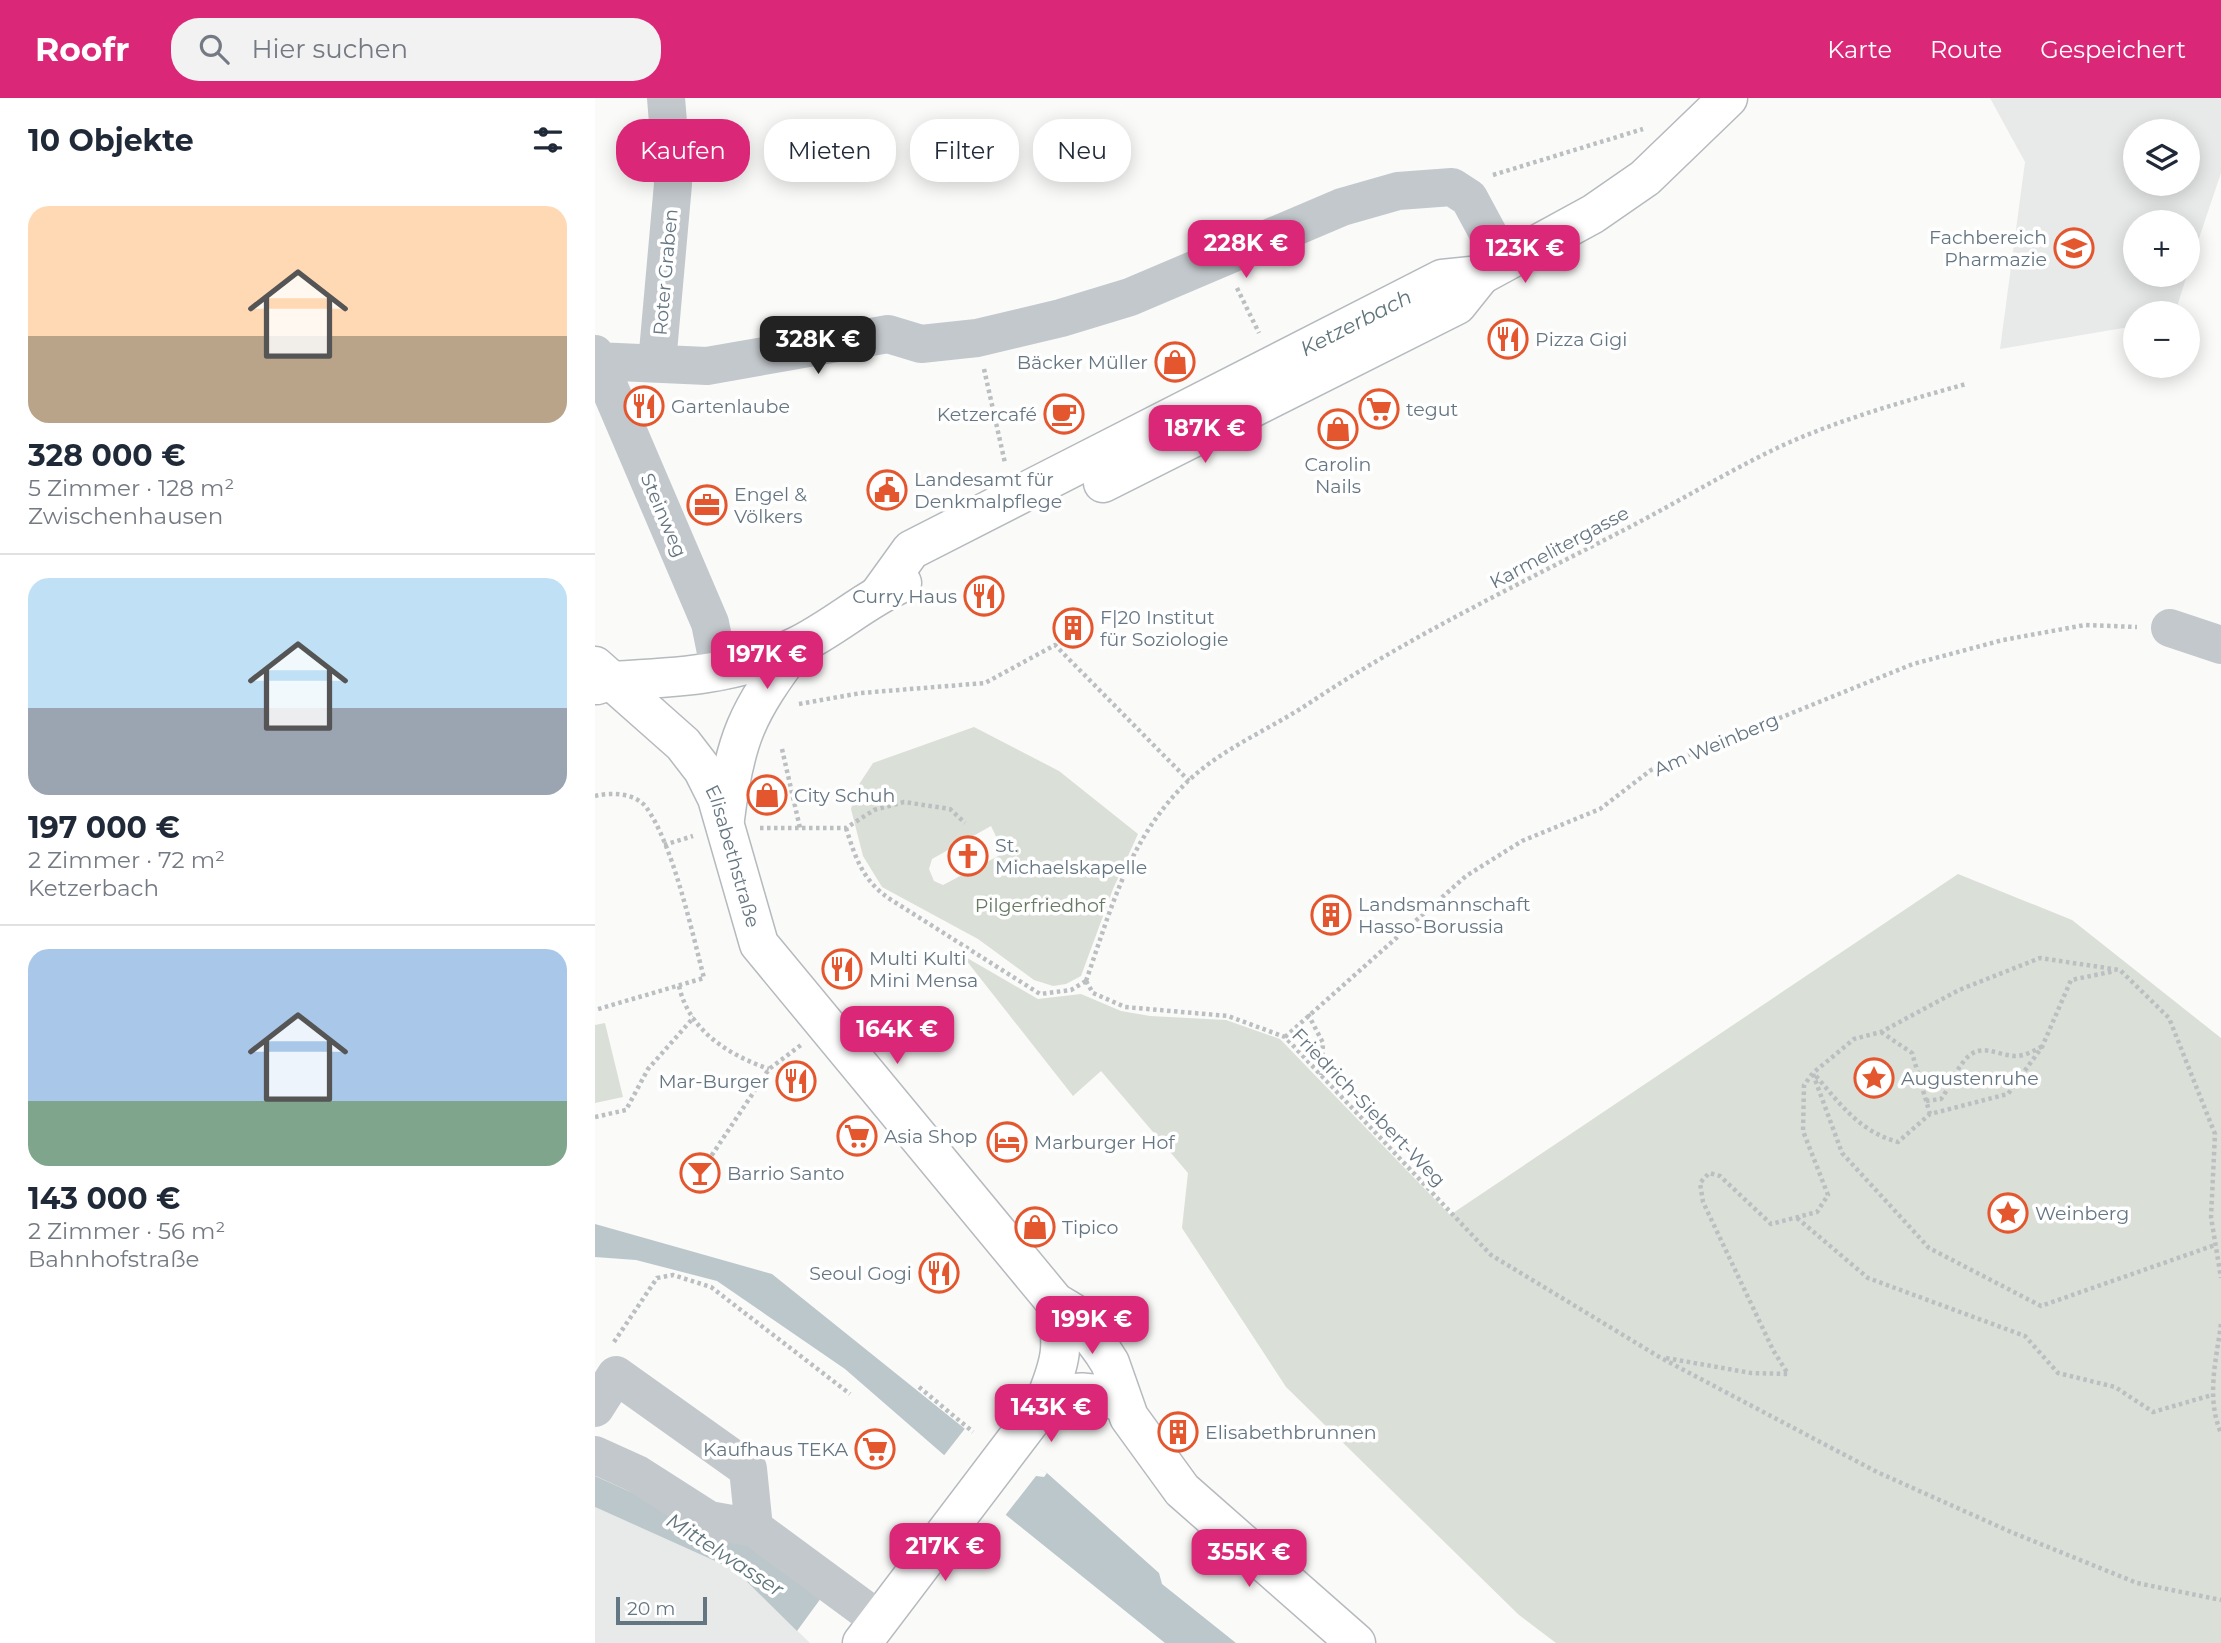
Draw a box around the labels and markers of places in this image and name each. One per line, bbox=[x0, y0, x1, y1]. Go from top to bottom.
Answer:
pin: 228K € bbox=[1189, 220, 1303, 280]
pin: 123K € bbox=[1468, 226, 1582, 285]
place label: Fachbereich Pharmazie bbox=[1929, 226, 2047, 271]
school or university icon: Fachbereich Pharmazie bbox=[2053, 227, 2095, 269]
pin: 328K € bbox=[761, 316, 875, 376]
restaurant icon: Pizza Gigi bbox=[1487, 318, 1529, 360]
place label: Pizza Gigi bbox=[1535, 328, 1627, 351]
shop icon: Bäcker Müller bbox=[1154, 341, 1196, 383]
place label: Bäcker Müller bbox=[1017, 351, 1148, 374]
restaurant icon: Gartenlaube bbox=[623, 385, 665, 427]
supermarket icon: tegut bbox=[1358, 388, 1400, 430]
cafe icon: Ketzercafé bbox=[1043, 393, 1085, 435]
place label: Gartenlaube bbox=[671, 395, 790, 418]
place label: tegut bbox=[1406, 398, 1459, 421]
place label: Ketzercafé bbox=[937, 403, 1037, 426]
pin: 187K € bbox=[1148, 406, 1262, 465]
shop icon: Carolin Nails bbox=[1317, 408, 1359, 450]
place label: Carolin Nails bbox=[1305, 453, 1371, 498]
place label: Landesamt für Denkmalpflege bbox=[914, 468, 1062, 513]
public building icon: Landesamt für Denkmalpflege bbox=[866, 469, 908, 511]
place label: Engel & Völkers bbox=[734, 483, 807, 528]
office icon: Engel & Völkers bbox=[686, 484, 728, 526]
restaurant icon: Curry Haus bbox=[963, 575, 1005, 617]
place label: Curry Haus bbox=[852, 585, 957, 608]
place label: F|20 Institut für Soziologie bbox=[1100, 606, 1229, 651]
building icon: F|20 Institut für Soziologie bbox=[1052, 607, 1094, 649]
pin: 197K € bbox=[710, 632, 824, 691]
shop icon: City Schuh bbox=[746, 774, 788, 816]
place label: City Schuh bbox=[794, 784, 895, 807]
place label: St. Michaelskapelle bbox=[995, 834, 1147, 879]
church icon: St. Michaelskapelle bbox=[947, 835, 989, 877]
place label: Landsmannschaft Hasso-Borussia bbox=[1358, 893, 1531, 938]
building icon: Landsmannschaft Hasso-Borussia bbox=[1310, 894, 1352, 936]
place label: Multi Kulti Mini Mensa bbox=[869, 947, 978, 992]
restaurant icon: Multi Kulti Mini Mensa bbox=[821, 948, 863, 990]
pin: 164K € bbox=[840, 1006, 954, 1066]
place icon: Augustenruhe bbox=[1853, 1057, 1895, 1099]
restaurant icon: Mar-Burger bbox=[775, 1060, 817, 1102]
place label: Augustenruhe bbox=[1901, 1067, 2039, 1090]
place label: Mar-Burger bbox=[658, 1070, 769, 1093]
supermarket icon: Asia Shop bbox=[836, 1115, 878, 1157]
hotel icon: Marburger Hof bbox=[986, 1121, 1028, 1163]
place label: Asia Shop bbox=[884, 1125, 978, 1148]
place label: Marburger Hof bbox=[1034, 1131, 1176, 1154]
bar icon: Barrio Santo bbox=[679, 1152, 721, 1194]
place label: Barrio Santo bbox=[727, 1162, 845, 1185]
place icon: Weinberg bbox=[1987, 1192, 2029, 1234]
place label: Weinberg bbox=[2035, 1202, 2129, 1225]
shop icon: Tipico bbox=[1014, 1206, 1056, 1248]
place label: Tipico bbox=[1062, 1216, 1119, 1239]
restaurant icon: Seoul Gogi bbox=[918, 1252, 960, 1294]
place label: Seoul Gogi bbox=[809, 1262, 912, 1285]
pin: 199K € bbox=[1035, 1296, 1149, 1356]
pin: 143K € bbox=[994, 1384, 1108, 1444]
building icon: Elisabethbrunnen bbox=[1157, 1411, 1199, 1453]
place label: Elisabethbrunnen bbox=[1205, 1421, 1377, 1444]
supermarket icon: Kaufhaus TEKA bbox=[854, 1428, 896, 1470]
place label: Kaufhaus TEKA bbox=[703, 1438, 848, 1461]
pin: 217K € bbox=[888, 1524, 1002, 1583]
pin: 355K € bbox=[1192, 1530, 1306, 1589]

